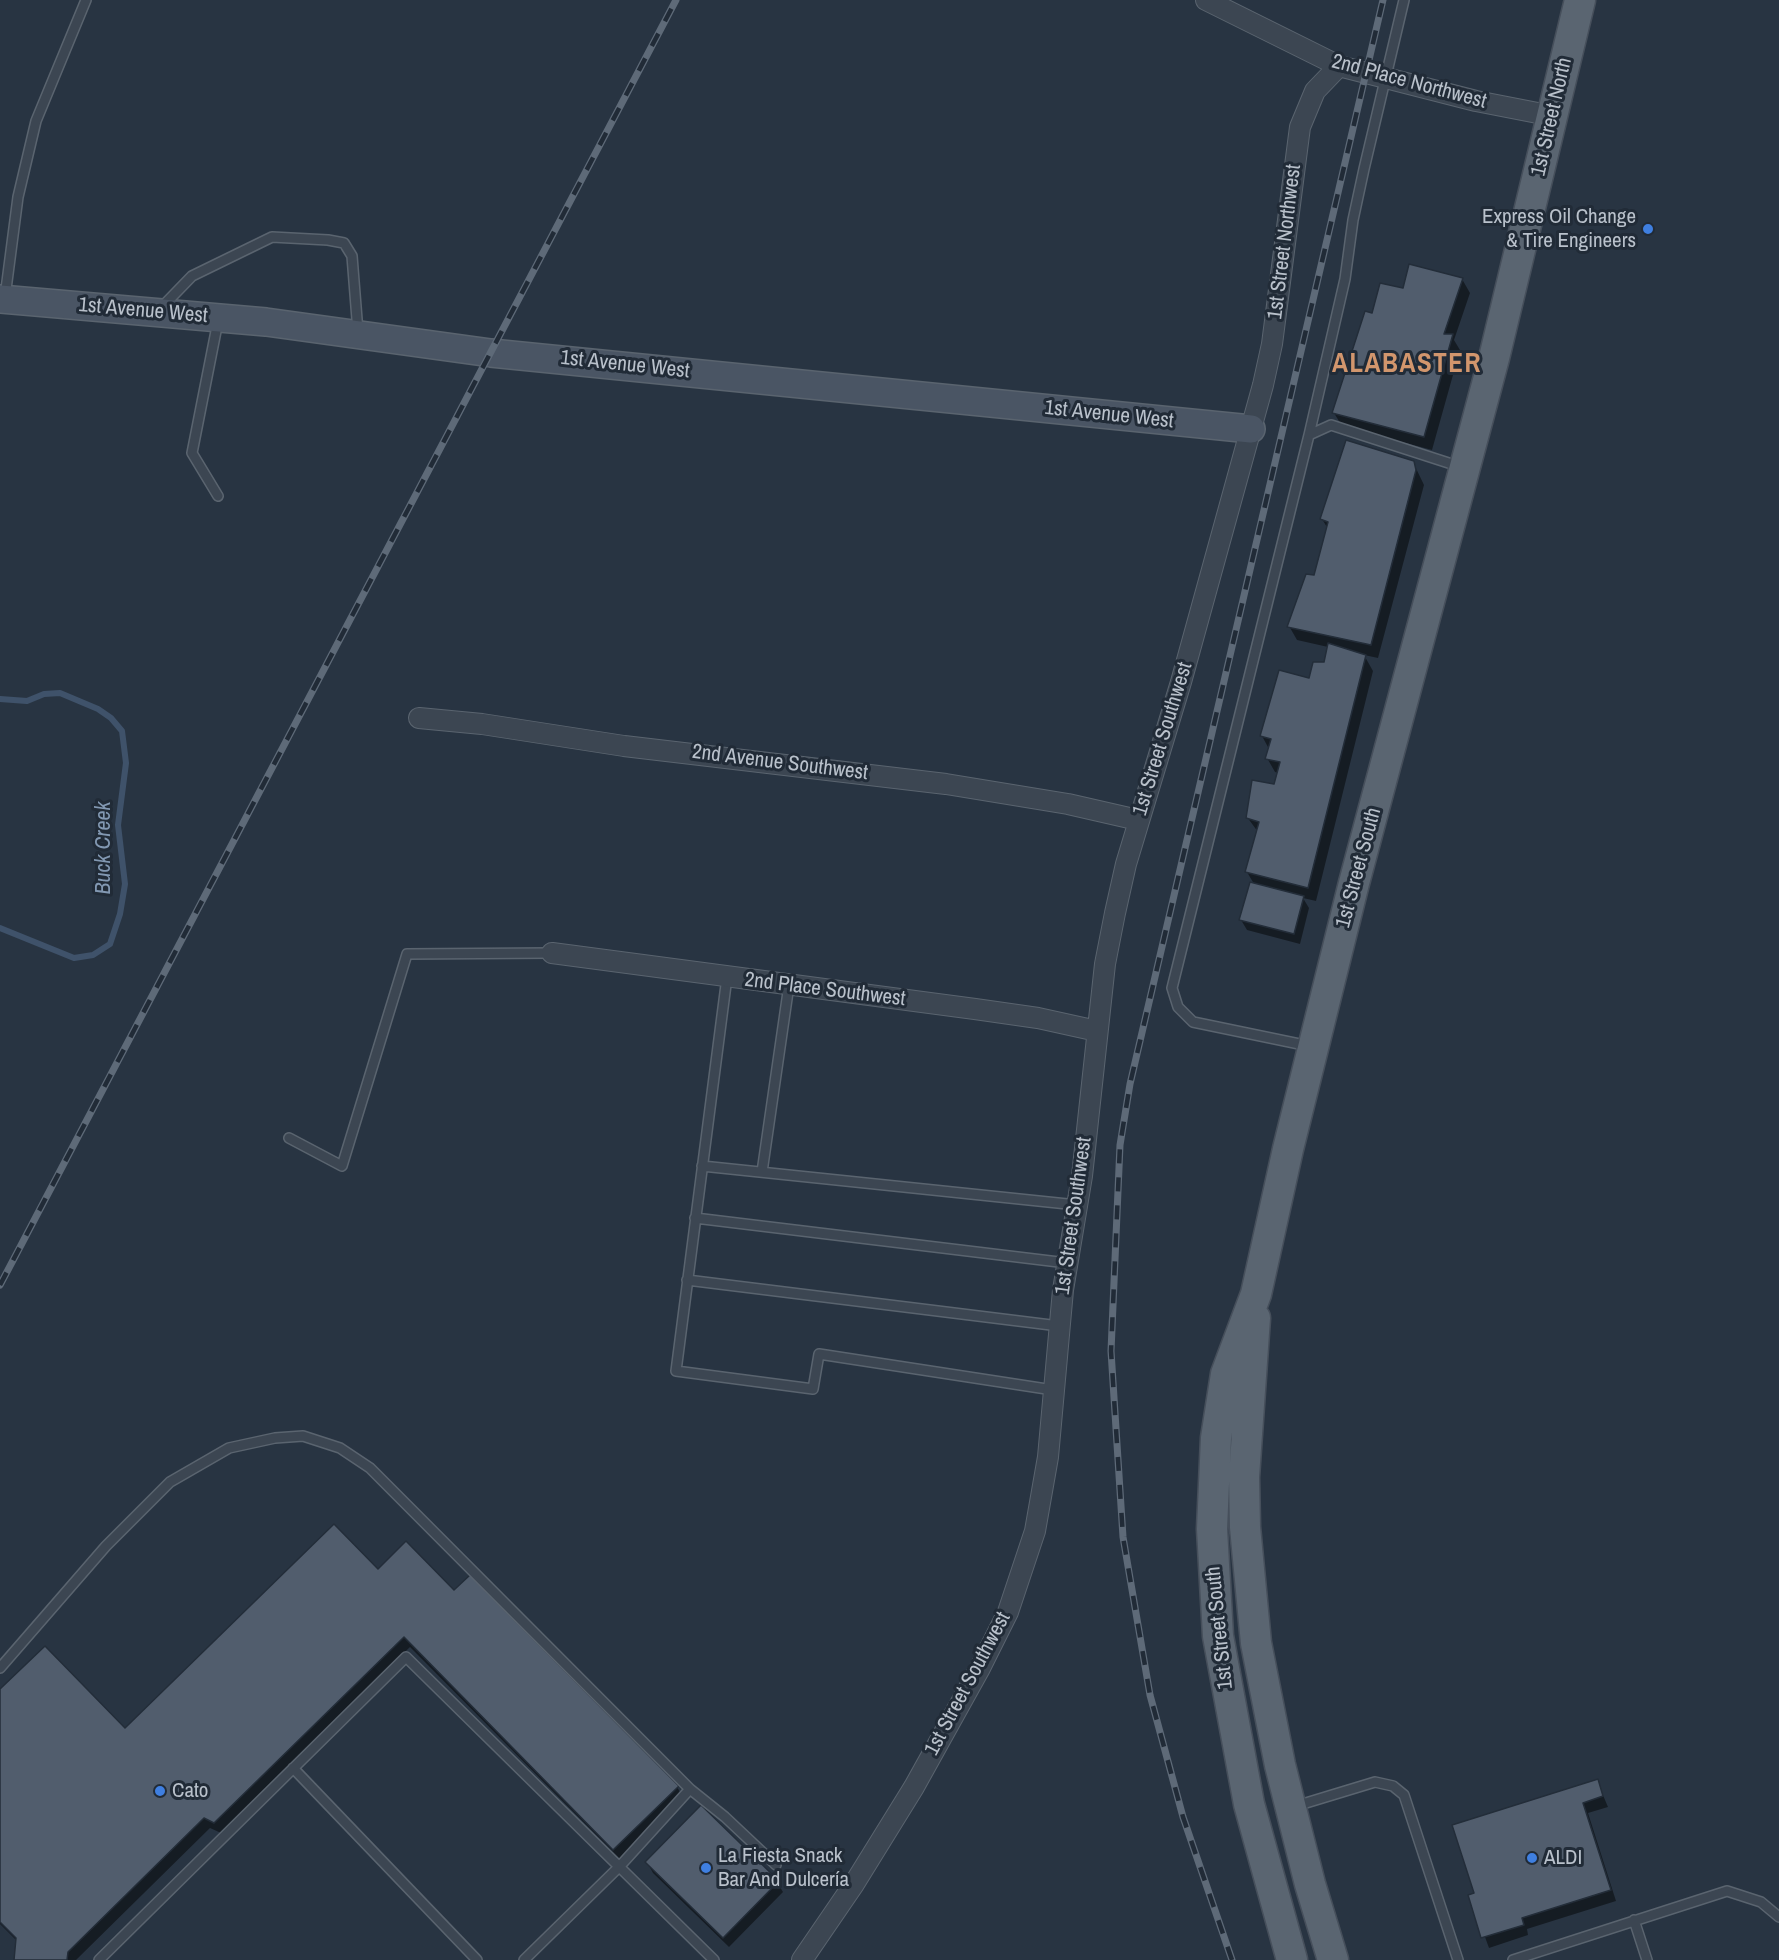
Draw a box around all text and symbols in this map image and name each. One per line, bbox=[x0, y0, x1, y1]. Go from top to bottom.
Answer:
street label: 2nd Place Northwest bbox=[1329, 49, 1489, 115]
street label: 1st Street North bbox=[1526, 55, 1578, 179]
street label: 1st Street Northwest bbox=[1263, 163, 1307, 321]
place label: Express Oil Change & Tire Engineers bbox=[1482, 204, 1636, 254]
marker: Express Oil Change & Tire Engineers bbox=[1641, 222, 1655, 236]
street label: 1st Avenue West bbox=[77, 293, 209, 329]
street label: 1st Avenue West bbox=[559, 346, 691, 384]
district label: ALABASTER bbox=[1332, 349, 1482, 381]
street label: 1st Avenue West bbox=[1043, 396, 1175, 434]
street label: 1st Street Southwest bbox=[1128, 659, 1198, 819]
street label: 2nd Avenue Southwest bbox=[691, 740, 869, 786]
water label: Buck Creek bbox=[91, 801, 117, 895]
street label: 1st Street South bbox=[1331, 805, 1387, 931]
street label: 2nd Place Southwest bbox=[743, 968, 907, 1012]
street label: 1st Street Southwest bbox=[1050, 1136, 1098, 1296]
street label: 1st Street South bbox=[1201, 1565, 1239, 1691]
street label: 1st Street Southwest bbox=[920, 1608, 1016, 1760]
place label: Cato bbox=[172, 1778, 208, 1804]
marker: Cato bbox=[153, 1784, 167, 1798]
place label: La Fiesta Snack Bar And Dulcería bbox=[718, 1843, 849, 1893]
place label: ALDI bbox=[1544, 1845, 1582, 1871]
marker: ALDI bbox=[1525, 1851, 1539, 1865]
marker: La Fiesta Snack Bar And Dulcería bbox=[699, 1861, 713, 1875]

